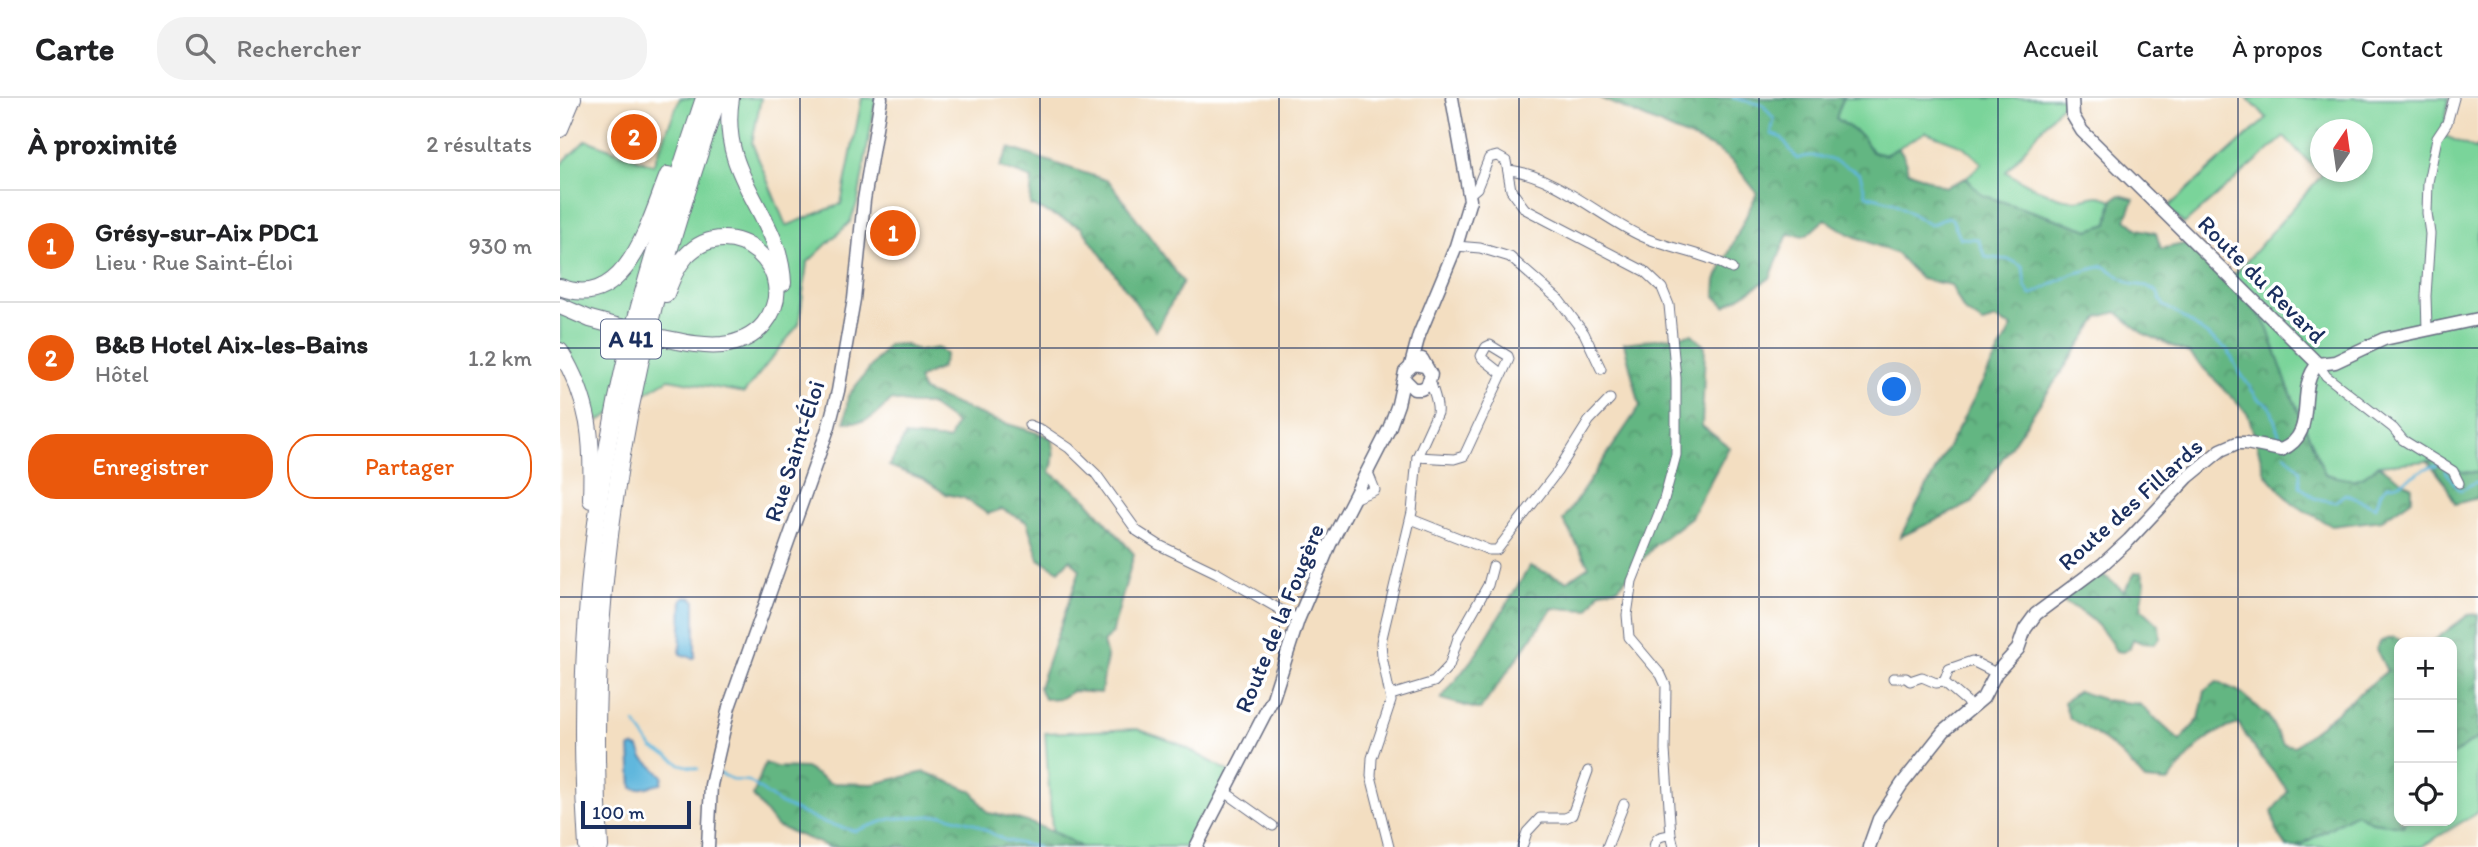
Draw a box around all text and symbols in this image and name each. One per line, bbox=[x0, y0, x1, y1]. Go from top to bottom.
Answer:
search box bbox=[157, 17, 647, 80]
text: Carte bbox=[35, 29, 115, 68]
icon: search bbox=[181, 29, 219, 67]
text: Rechercher bbox=[237, 32, 361, 64]
text: Accueil bbox=[2023, 34, 2098, 63]
text: Carte bbox=[2136, 34, 2194, 63]
text: À propos bbox=[2232, 34, 2323, 63]
text: Contact bbox=[2361, 34, 2443, 63]
pin: 2 bbox=[611, 111, 657, 163]
north arrow bbox=[2310, 119, 2373, 182]
text: À proximité bbox=[28, 125, 177, 162]
text: 2 résultats bbox=[426, 130, 532, 158]
pin: 1 bbox=[870, 207, 916, 259]
street label: Route du Revard bbox=[2192, 209, 2332, 349]
text: Grésy-sur-Aix PDC1 bbox=[95, 216, 318, 248]
text: 1 bbox=[46, 232, 56, 260]
text: 930 m bbox=[469, 232, 532, 260]
text: Lieu · Rue Saint-Éloi bbox=[95, 248, 293, 276]
road number: A 41 bbox=[601, 320, 661, 358]
text: B&B Hotel Aix-les-Bains bbox=[95, 328, 368, 360]
text: 2 bbox=[45, 344, 57, 372]
text: 1.2 km bbox=[468, 344, 532, 372]
text: Hôtel bbox=[95, 360, 149, 388]
your location bbox=[1877, 372, 1911, 406]
street label: Rue Saint-Éloi bbox=[757, 377, 831, 525]
street label: Route des Fillards bbox=[2052, 432, 2208, 576]
button: Enregistrer bbox=[28, 434, 273, 499]
button: Partager bbox=[287, 434, 532, 499]
street label: Route de la Fougère bbox=[1228, 519, 1330, 717]
map controls bbox=[2394, 637, 2457, 826]
button: + bbox=[2394, 637, 2457, 700]
button: − bbox=[2394, 700, 2457, 763]
button: locate bbox=[2394, 763, 2457, 826]
scale bar bbox=[581, 798, 691, 830]
text: 100 m bbox=[592, 801, 644, 824]

